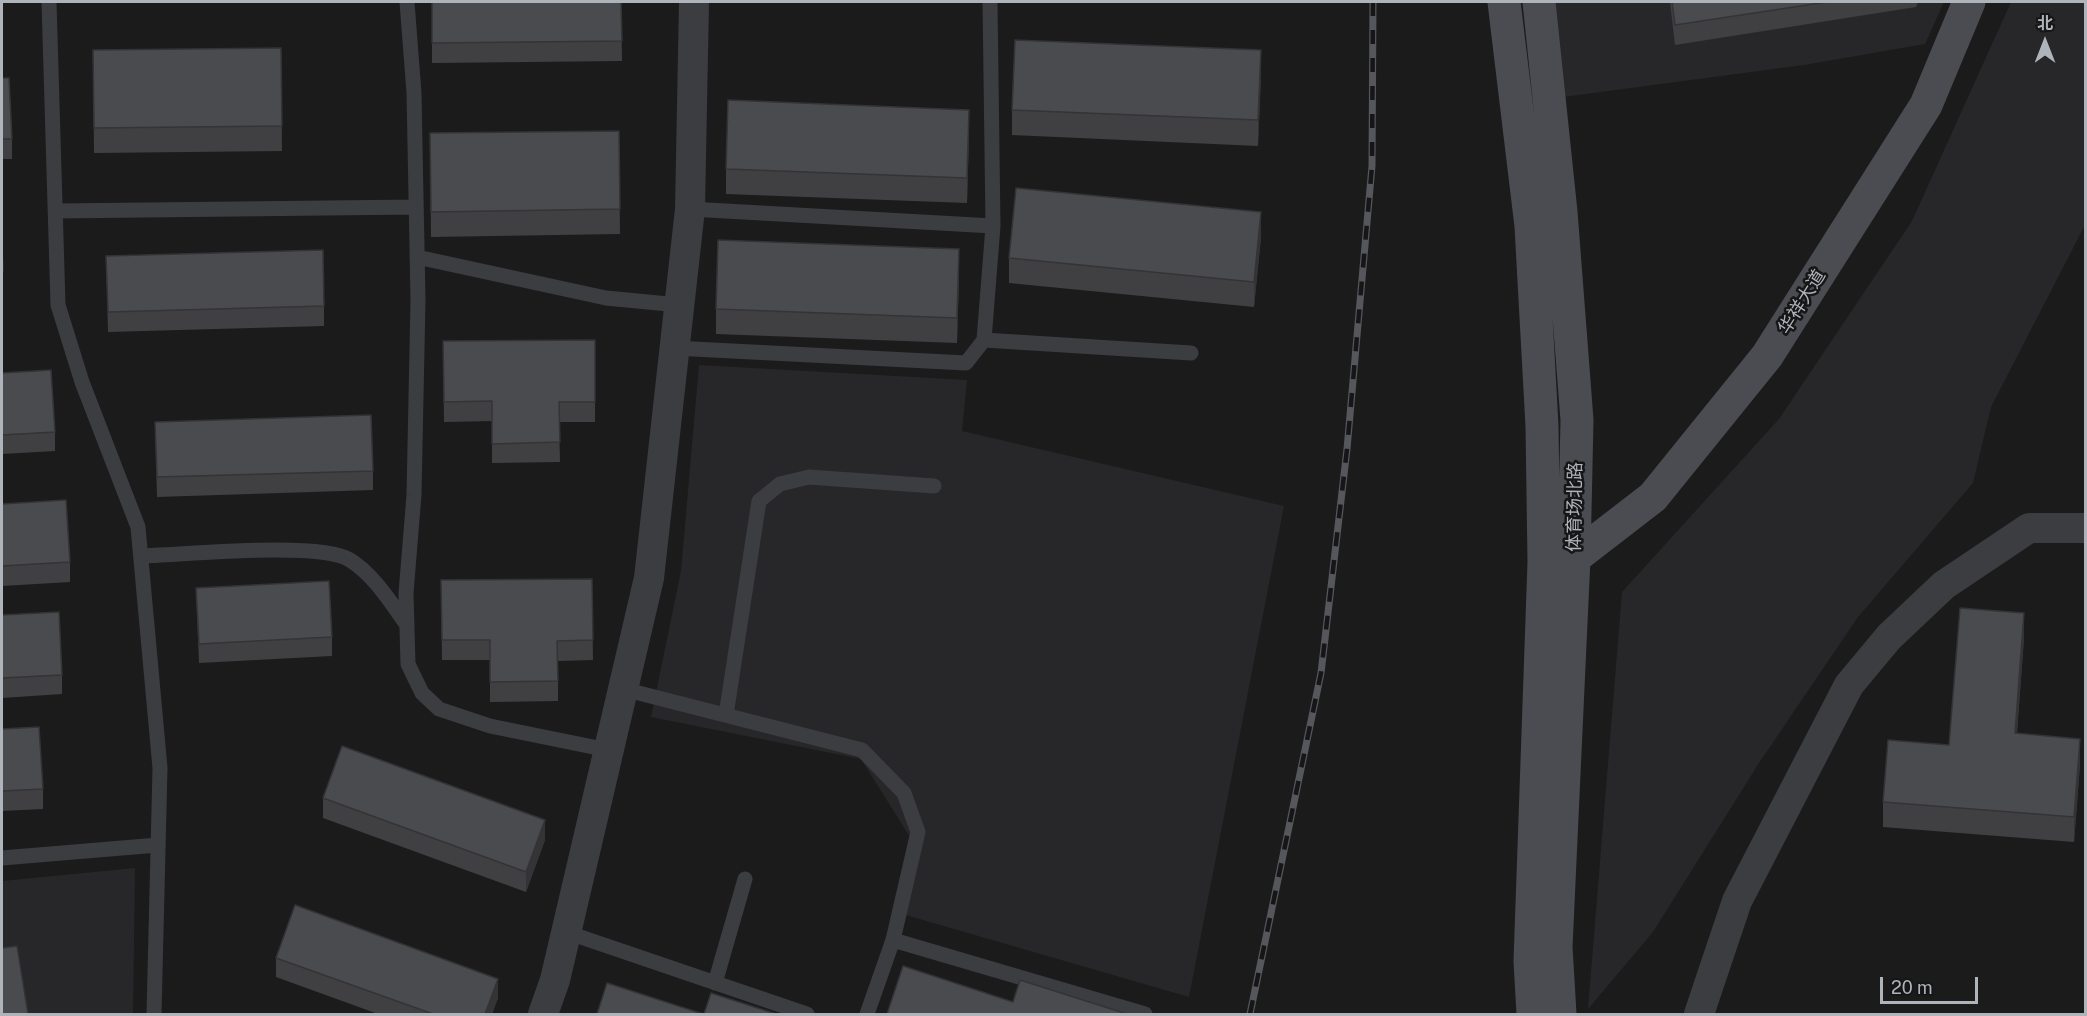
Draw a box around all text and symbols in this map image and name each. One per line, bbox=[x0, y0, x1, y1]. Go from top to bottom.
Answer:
north arrow bbox=[2015, 12, 2075, 72]
text: 北 bbox=[2037, 14, 2053, 33]
street label: 华祥大道 bbox=[1774, 266, 1830, 338]
street label: 体育场北路 bbox=[1563, 462, 1587, 552]
scale bar bbox=[1883, 965, 1980, 1003]
text: 20 m bbox=[1891, 977, 1933, 998]

